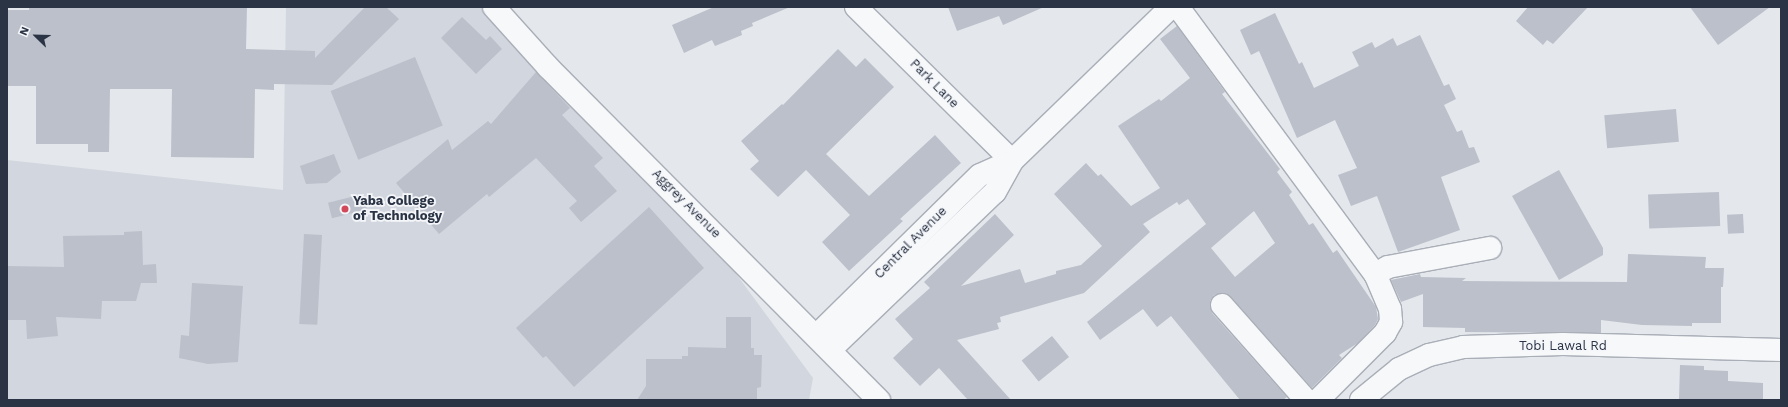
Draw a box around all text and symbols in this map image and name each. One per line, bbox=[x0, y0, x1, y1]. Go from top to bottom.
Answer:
north arrow bbox=[16, 16, 56, 56]
text: N bbox=[17, 25, 32, 37]
street label: Park Lane bbox=[906, 56, 962, 112]
street label: Aggrey Avenue bbox=[648, 166, 724, 242]
place label: Yaba College of Technology bbox=[353, 194, 443, 225]
street label: Central Avenue bbox=[871, 203, 951, 283]
marker: Yaba College of Technology bbox=[340, 204, 350, 214]
street label: Tobi Lawal Rd bbox=[1519, 338, 1607, 354]

